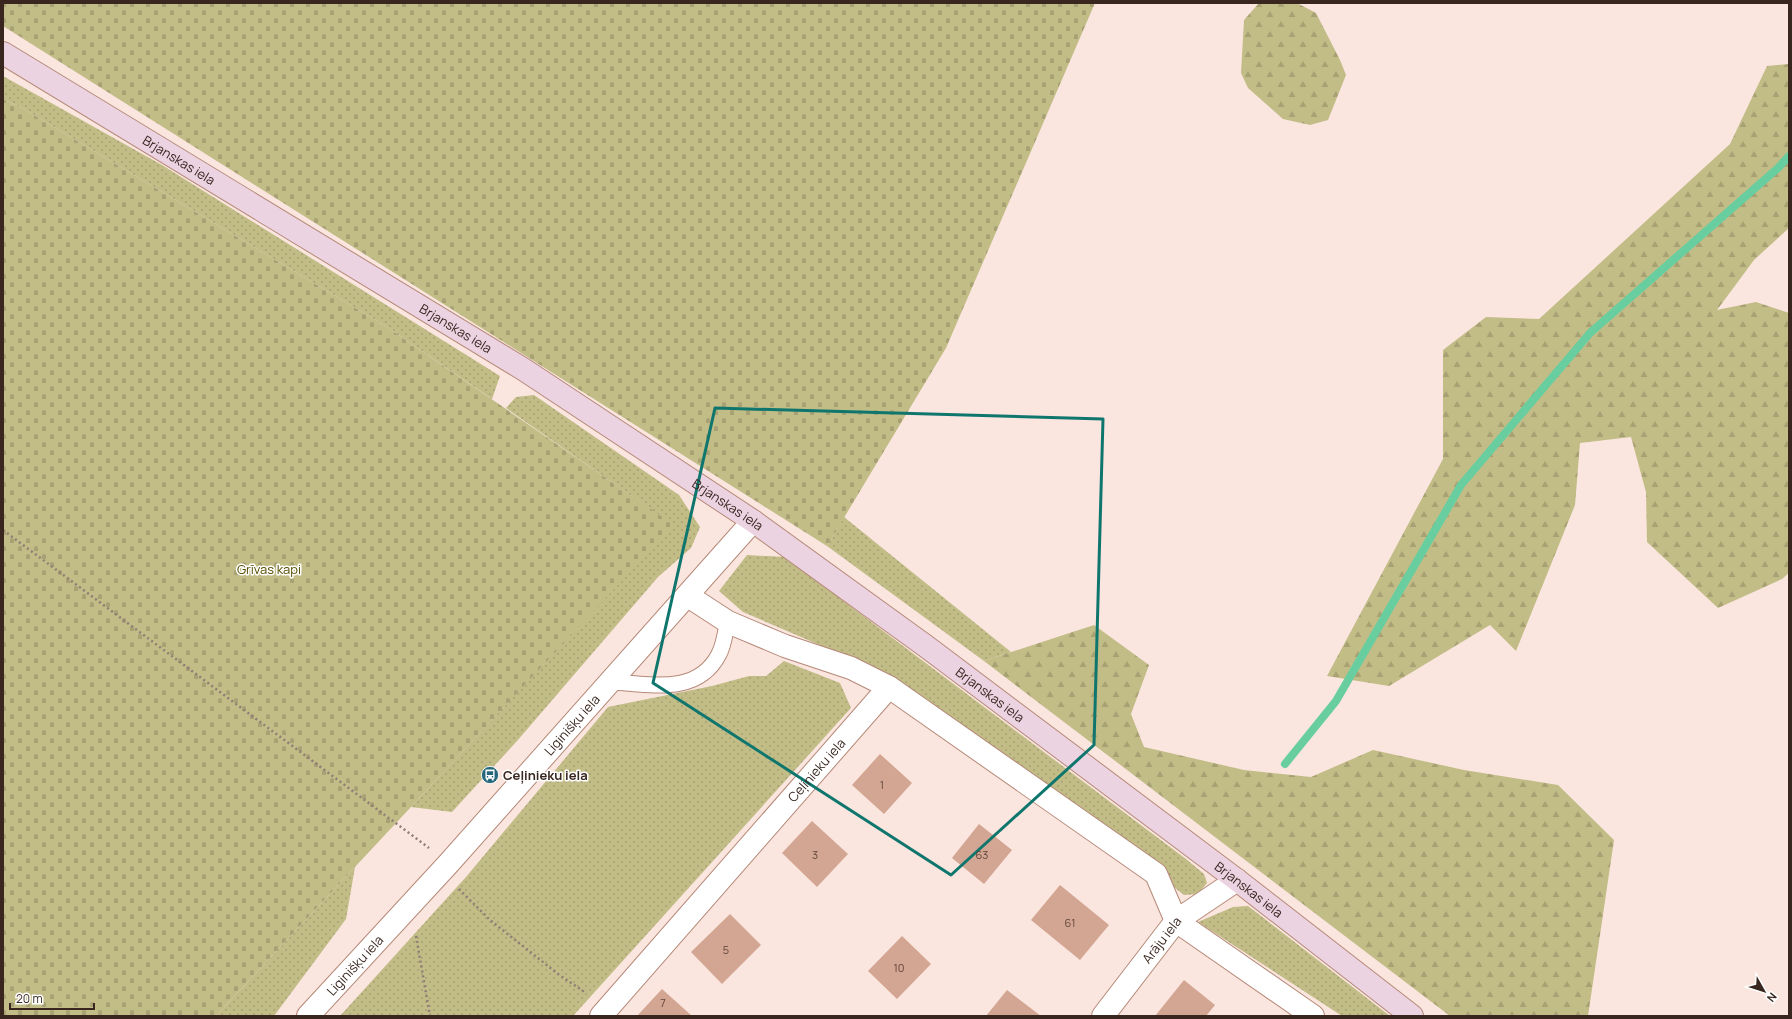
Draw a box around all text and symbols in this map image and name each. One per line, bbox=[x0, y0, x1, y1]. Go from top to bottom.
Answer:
street label: Brjanskas iela bbox=[139, 131, 219, 189]
street label: Brjanskas iela bbox=[416, 299, 496, 357]
street label: Brjanskas iela bbox=[689, 474, 767, 535]
park label: Grīvas kapi bbox=[237, 560, 301, 578]
street label: Brjanskas iela bbox=[952, 663, 1028, 726]
street label: Liginišķu iela bbox=[540, 690, 604, 759]
street label: Ceļinieku iela bbox=[784, 734, 849, 806]
bus stop icon: Ceļinieku iela bbox=[480, 765, 500, 785]
place label: Ceļinieku iela bbox=[503, 766, 588, 784]
house number: 1 bbox=[880, 777, 884, 792]
house number: 3 bbox=[812, 847, 818, 862]
house number: 63 bbox=[976, 847, 988, 862]
street label: Brjanskas iela bbox=[1211, 857, 1287, 922]
street label: Arāju iela bbox=[1138, 913, 1185, 967]
house number: 61 bbox=[1065, 915, 1075, 930]
street label: Liginišķu iela bbox=[322, 931, 387, 999]
house number: 5 bbox=[723, 942, 729, 957]
house number: 10 bbox=[893, 960, 905, 975]
north arrow bbox=[1744, 971, 1784, 1011]
scale bar bbox=[10, 985, 94, 1011]
text: 20 m bbox=[16, 990, 43, 1007]
text: N bbox=[1764, 990, 1780, 1005]
house number: 7 bbox=[660, 995, 666, 1010]

